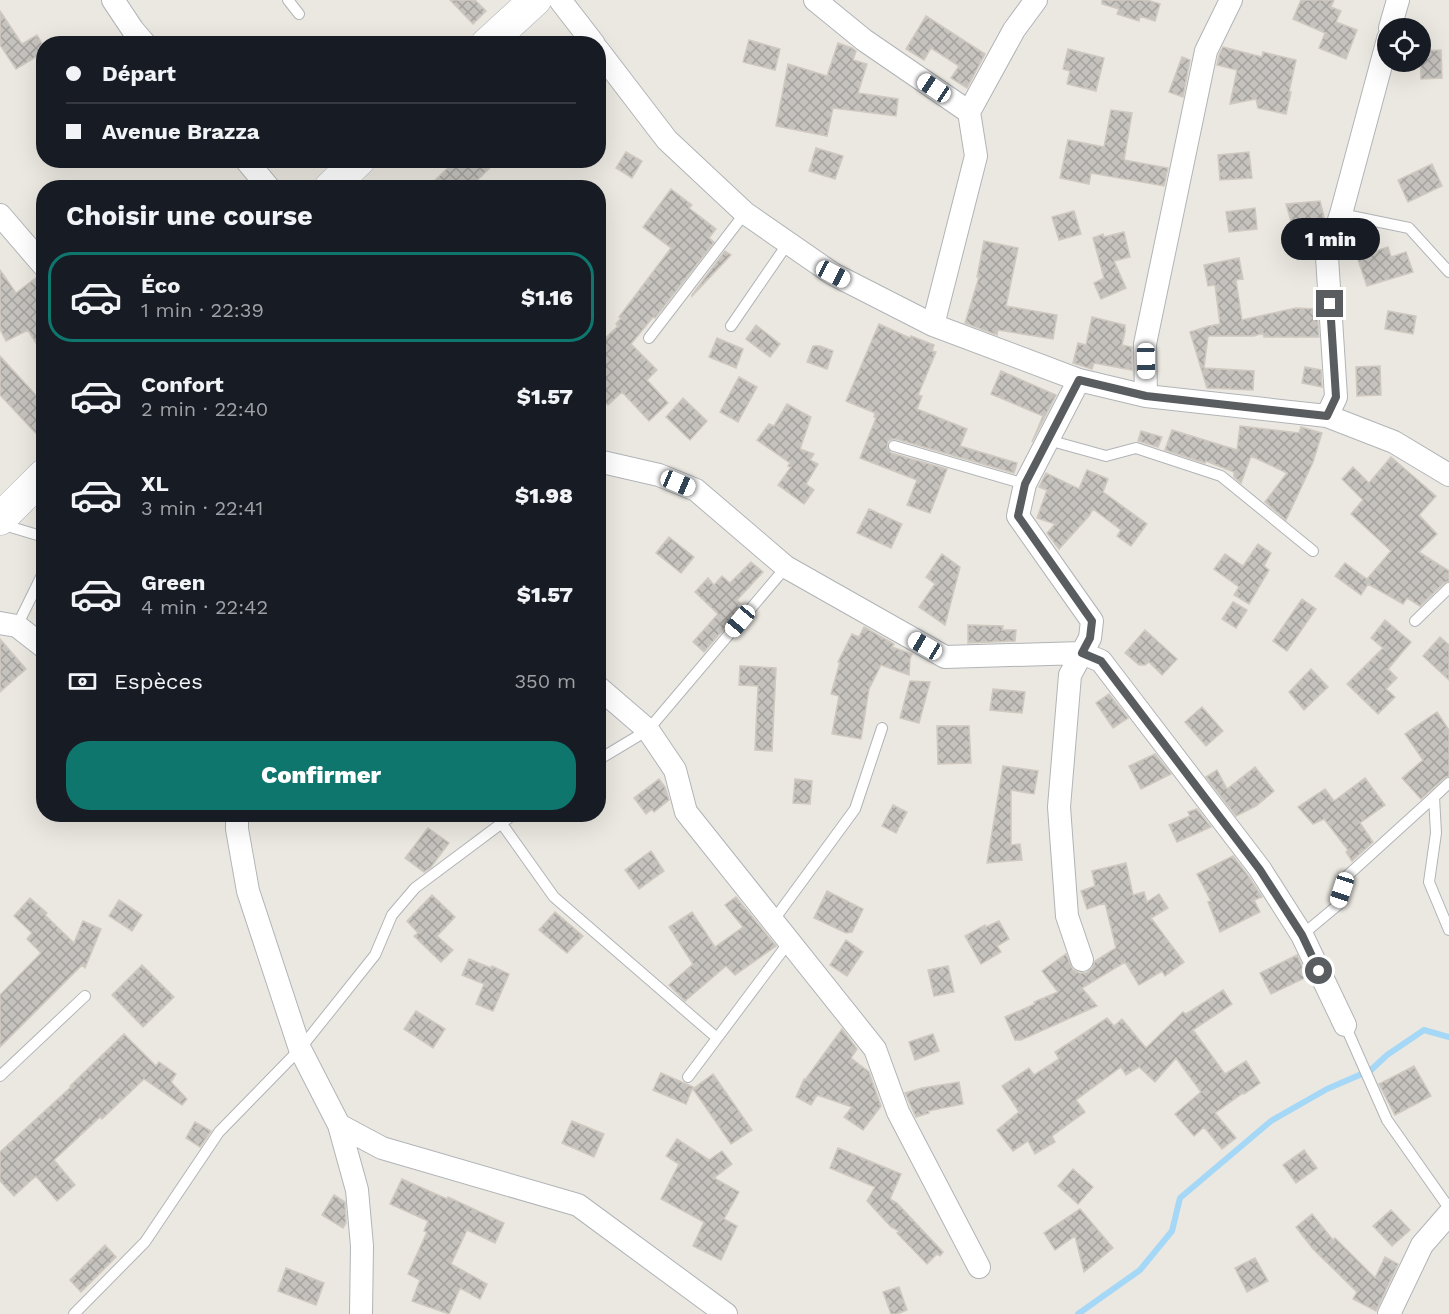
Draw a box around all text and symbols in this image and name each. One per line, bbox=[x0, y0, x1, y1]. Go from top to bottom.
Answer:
map controls bbox=[1377, 18, 1431, 72]
button: locate bbox=[1377, 18, 1431, 72]
text: Départ bbox=[102, 61, 176, 86]
car bbox=[914, 70, 954, 106]
text: Avenue Brazza bbox=[102, 119, 260, 144]
text: Choisir une course bbox=[66, 200, 313, 232]
callout: 1 min bbox=[1280, 217, 1380, 259]
text: 1 min bbox=[1305, 227, 1356, 251]
car bbox=[813, 258, 853, 290]
icon: car bbox=[69, 270, 123, 324]
text: Éco bbox=[141, 273, 180, 298]
text: $1.16 bbox=[521, 285, 573, 310]
route end bbox=[1316, 290, 1343, 317]
text: 1 min · 22:39 bbox=[141, 298, 264, 322]
car bbox=[1137, 343, 1155, 379]
icon: car bbox=[69, 369, 123, 423]
text: Confort bbox=[141, 372, 224, 397]
text: $1.57 bbox=[517, 384, 573, 409]
text: 2 min · 22:40 bbox=[141, 397, 268, 421]
icon: car bbox=[69, 468, 123, 522]
car bbox=[658, 468, 698, 498]
text: XL bbox=[141, 471, 169, 496]
text: $1.98 bbox=[515, 483, 573, 508]
text: 3 min · 22:41 bbox=[141, 496, 263, 520]
icon: car bbox=[69, 567, 123, 621]
text: Green bbox=[141, 570, 205, 595]
text: $1.57 bbox=[517, 582, 573, 607]
text: 4 min · 22:42 bbox=[141, 595, 268, 619]
car bbox=[722, 601, 758, 641]
car bbox=[905, 629, 945, 663]
icon: cash bbox=[66, 665, 99, 698]
text: Espèces bbox=[114, 669, 203, 694]
text: 350 m bbox=[514, 669, 576, 693]
button: Confirmer bbox=[66, 741, 576, 810]
car bbox=[1328, 870, 1356, 910]
route start bbox=[1305, 957, 1332, 984]

